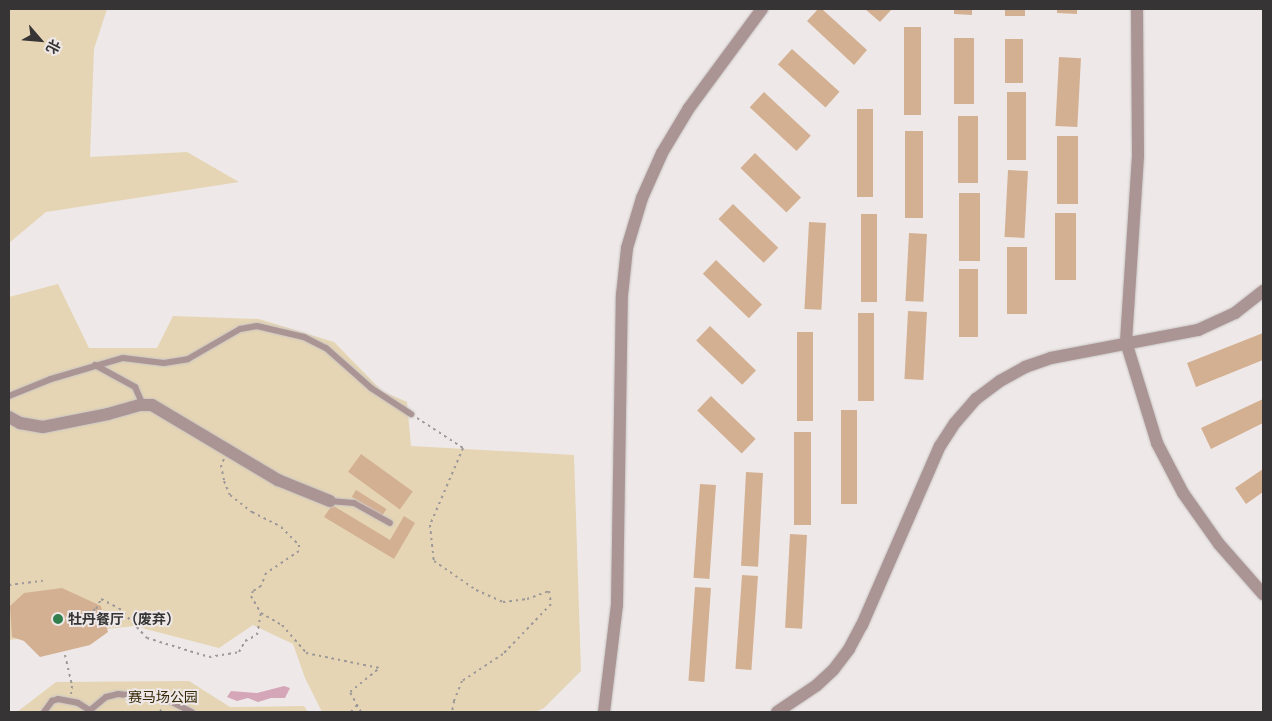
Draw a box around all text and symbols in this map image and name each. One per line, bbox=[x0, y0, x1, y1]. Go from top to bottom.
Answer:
north arrow bbox=[15, 15, 65, 65]
text: 北 bbox=[41, 36, 65, 58]
place label: 牡丹餐厅（废弃） bbox=[68, 611, 180, 627]
marker: 牡丹餐厅（废弃） bbox=[52, 613, 64, 625]
park label: 赛马场公园 bbox=[128, 689, 198, 705]

